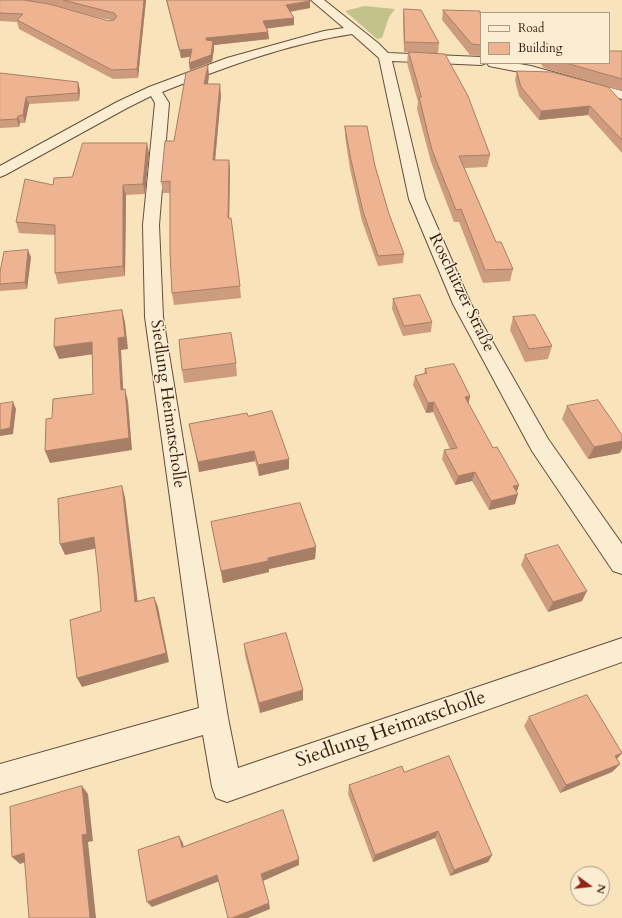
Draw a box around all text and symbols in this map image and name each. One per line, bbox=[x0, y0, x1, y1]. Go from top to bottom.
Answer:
legend bbox=[480, 12, 610, 64]
text: Road bbox=[518, 20, 544, 36]
text: Building bbox=[518, 40, 562, 56]
street label: Roschützer Straße bbox=[423, 230, 499, 356]
street label: Siedlung Heimatscholle bbox=[145, 319, 189, 489]
street label: Siedlung Heimatscholle bbox=[293, 686, 489, 774]
north arrow bbox=[570, 866, 610, 906]
text: N bbox=[593, 882, 610, 896]

